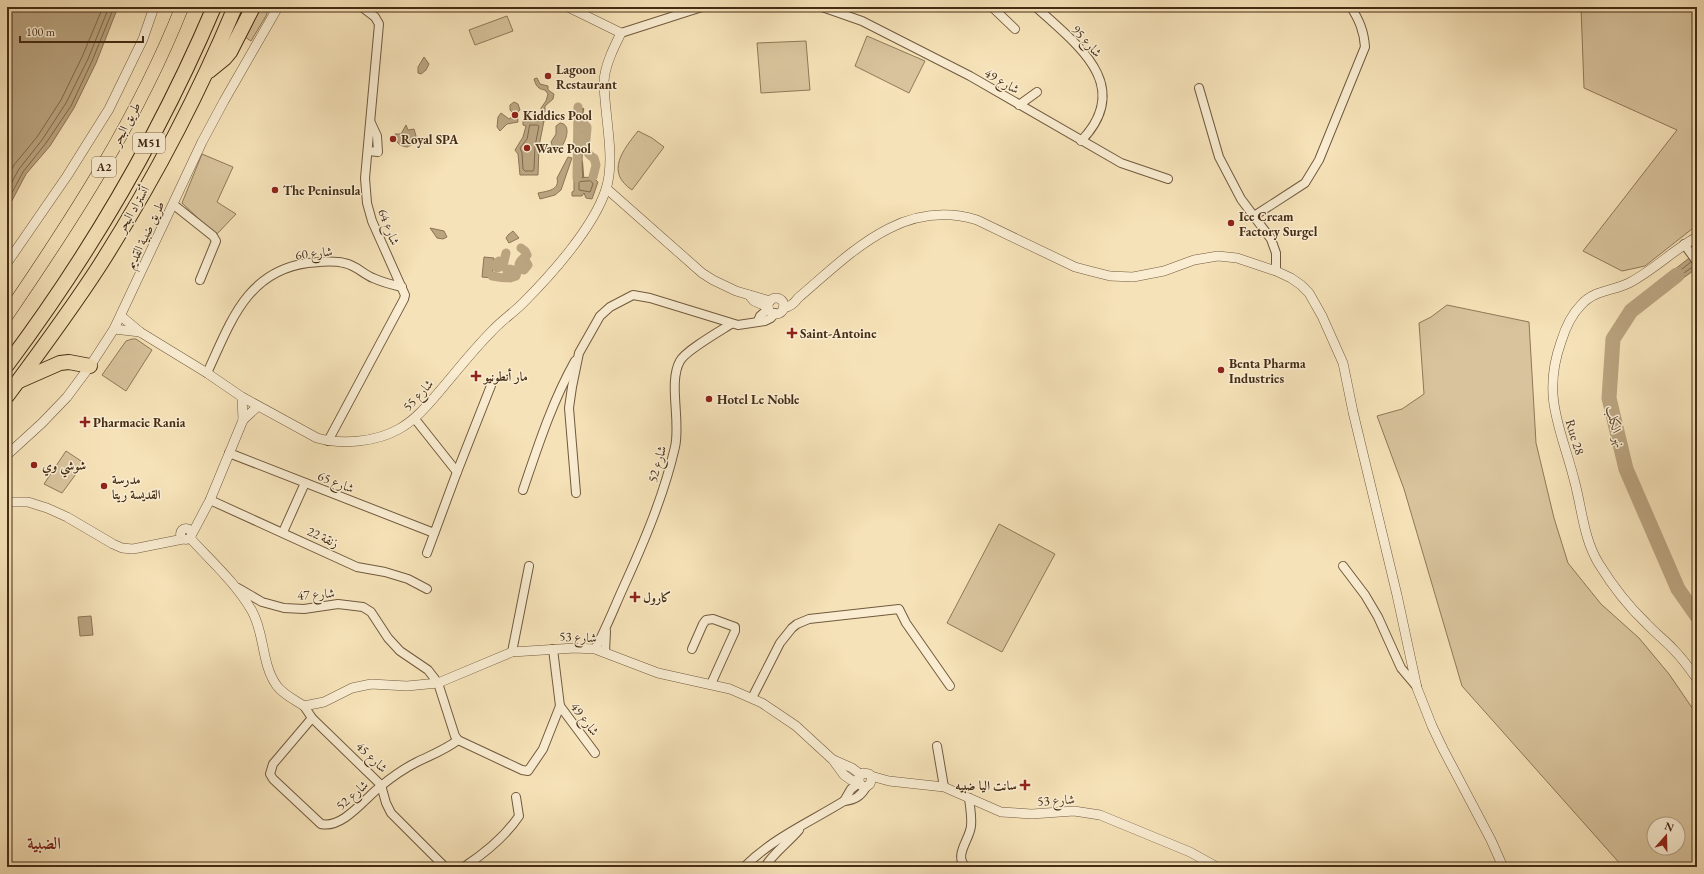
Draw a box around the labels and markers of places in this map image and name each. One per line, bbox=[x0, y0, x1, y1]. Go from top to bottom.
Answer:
place label: Lagoon Restaurant bbox=[556, 61, 617, 93]
marker: Lagoon Restaurant bbox=[543, 71, 553, 81]
place label: Kiddies Pool bbox=[523, 107, 592, 124]
marker: Kiddies Pool bbox=[510, 110, 520, 120]
place label: Royal SPA bbox=[401, 131, 459, 148]
marker: Royal SPA bbox=[388, 134, 398, 144]
place label: Wave Pool bbox=[535, 140, 591, 157]
marker: Wave Pool bbox=[522, 143, 532, 153]
place label: The Peninsula bbox=[283, 182, 361, 199]
marker: The Peninsula bbox=[270, 185, 280, 195]
place label: Ice Cream Factory Surgel bbox=[1239, 208, 1318, 240]
marker: Ice Cream Factory Surgel bbox=[1226, 218, 1236, 228]
place label: Saint-Antoine bbox=[800, 325, 877, 342]
marker: Saint-Antoine bbox=[787, 328, 797, 338]
place label: Benta Pharma Industries bbox=[1229, 355, 1306, 387]
marker: Benta Pharma Industries bbox=[1216, 365, 1226, 375]
place label: مار أنطونيو bbox=[482, 368, 528, 385]
marker: مار أنطونيو bbox=[471, 371, 481, 381]
place label: Hotel Le Noble bbox=[717, 391, 800, 408]
marker: Hotel Le Noble bbox=[704, 394, 714, 404]
place label: Pharmacie Rania bbox=[93, 414, 186, 431]
marker: Pharmacie Rania bbox=[80, 417, 90, 427]
place label: شوشي وي bbox=[42, 457, 86, 478]
marker: شوشي وي bbox=[29, 460, 39, 470]
place label: مدرسة القديسة ريتا bbox=[112, 471, 161, 503]
marker: مدرسة القديسة ريتا bbox=[99, 481, 109, 491]
place label: كارول bbox=[643, 589, 671, 606]
marker: كارول bbox=[630, 592, 640, 602]
place label: سانت اليا ضبيه bbox=[955, 777, 1017, 794]
marker: سانت اليا ضبيه bbox=[1020, 780, 1030, 790]

